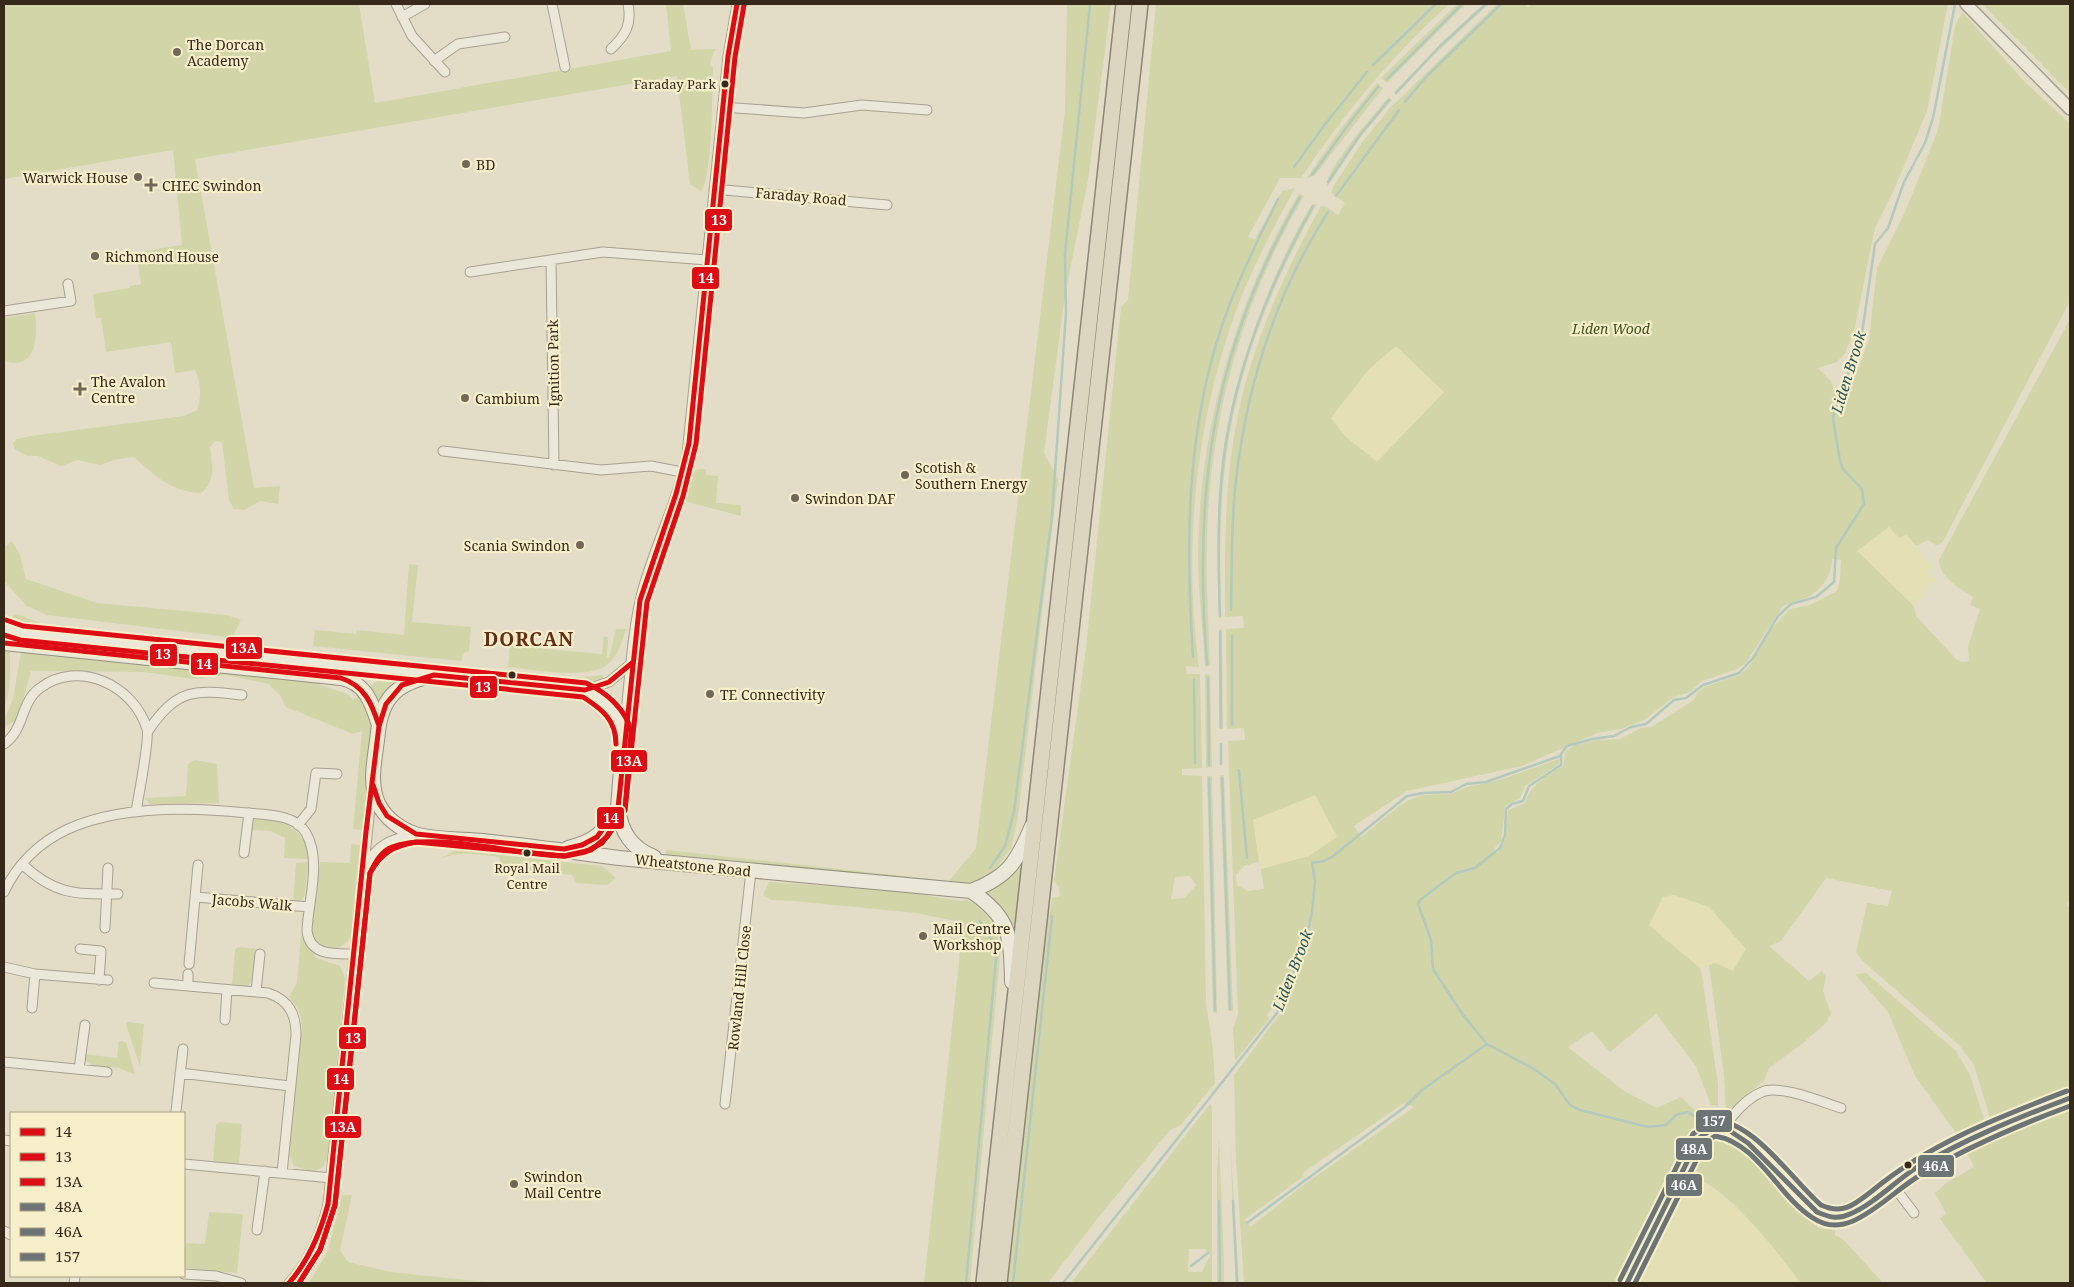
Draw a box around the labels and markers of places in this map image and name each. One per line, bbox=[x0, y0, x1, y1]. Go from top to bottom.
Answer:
place label: The Dorcan Academy bbox=[187, 35, 264, 70]
marker: The Dorcan Academy bbox=[171, 46, 183, 58]
place label: Faraday Park bbox=[634, 75, 716, 93]
marker: Faraday Park bbox=[720, 79, 730, 89]
place label: BD bbox=[476, 155, 495, 174]
marker: BD bbox=[460, 158, 472, 170]
place label: Warwick House bbox=[23, 168, 128, 187]
marker: Warwick House bbox=[132, 171, 144, 183]
place label: CHEC Swindon bbox=[162, 176, 261, 195]
marker: CHEC Swindon bbox=[144, 178, 158, 192]
place label: Richmond House bbox=[105, 247, 219, 266]
marker: Richmond House bbox=[89, 250, 101, 262]
place label: The Avalon Centre bbox=[91, 372, 166, 407]
marker: The Avalon Centre bbox=[73, 382, 87, 396]
place label: Cambium bbox=[475, 389, 540, 408]
marker: Cambium bbox=[459, 392, 471, 404]
place label: Scotish & Southern Energy bbox=[915, 458, 1028, 493]
marker: Scotish & Southern Energy bbox=[899, 469, 911, 481]
place label: Swindon DAF bbox=[805, 489, 895, 508]
marker: Swindon DAF bbox=[789, 492, 801, 504]
place label: Scania Swindon bbox=[464, 536, 570, 555]
marker: Scania Swindon bbox=[574, 539, 586, 551]
unlabelled marker bbox=[507, 670, 517, 680]
place label: TE Connectivity bbox=[720, 685, 825, 704]
marker: TE Connectivity bbox=[704, 688, 716, 700]
marker: Royal Mail Centre bbox=[522, 848, 532, 858]
place label: Royal Mail Centre bbox=[494, 859, 560, 893]
place label: Mail Centre Workshop bbox=[933, 919, 1011, 954]
marker: Mail Centre Workshop bbox=[917, 930, 929, 942]
unlabelled marker bbox=[1903, 1160, 1913, 1170]
place label: Swindon Mail Centre bbox=[524, 1167, 602, 1202]
marker: Swindon Mail Centre bbox=[508, 1178, 520, 1190]

